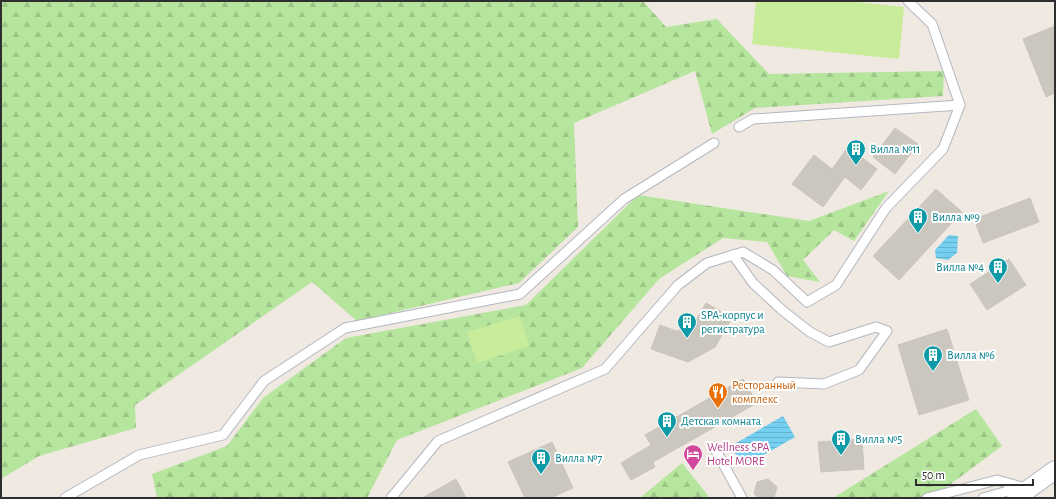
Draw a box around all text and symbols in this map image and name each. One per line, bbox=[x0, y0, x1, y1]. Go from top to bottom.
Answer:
building icon: Вилла №11 bbox=[845, 138, 867, 166]
place label: Вилла №11 bbox=[870, 143, 920, 155]
building icon: Вилла №9 bbox=[907, 206, 929, 234]
place label: Вилла №9 bbox=[932, 211, 980, 223]
building icon: Вилла №4 bbox=[987, 256, 1009, 284]
place label: Вилла №4 bbox=[936, 261, 984, 273]
place label: SPA-корпус и регистратура bbox=[701, 309, 765, 336]
building icon: SPA-корпус и регистратура bbox=[676, 311, 698, 339]
building icon: Вилла №6 bbox=[922, 344, 944, 372]
place label: Вилла №6 bbox=[947, 349, 995, 361]
place label: Ресторанный комплекс bbox=[732, 379, 796, 405]
restaurant icon: Ресторанный комплекс bbox=[707, 381, 729, 409]
building icon: Детская комната bbox=[656, 410, 678, 438]
place label: Детская комната bbox=[681, 415, 762, 427]
building icon: Вилла №5 bbox=[830, 428, 852, 456]
place label: Вилла №5 bbox=[855, 433, 902, 445]
place label: Wellness SPA Hotel MORE bbox=[707, 441, 770, 467]
hotel icon: Wellness SPA Hotel MORE bbox=[682, 443, 704, 471]
building icon: Вилла №7 bbox=[530, 447, 552, 475]
place label: Вилла №7 bbox=[555, 452, 602, 464]
scale bar bbox=[916, 461, 1033, 487]
text: 50 m bbox=[922, 469, 945, 481]

